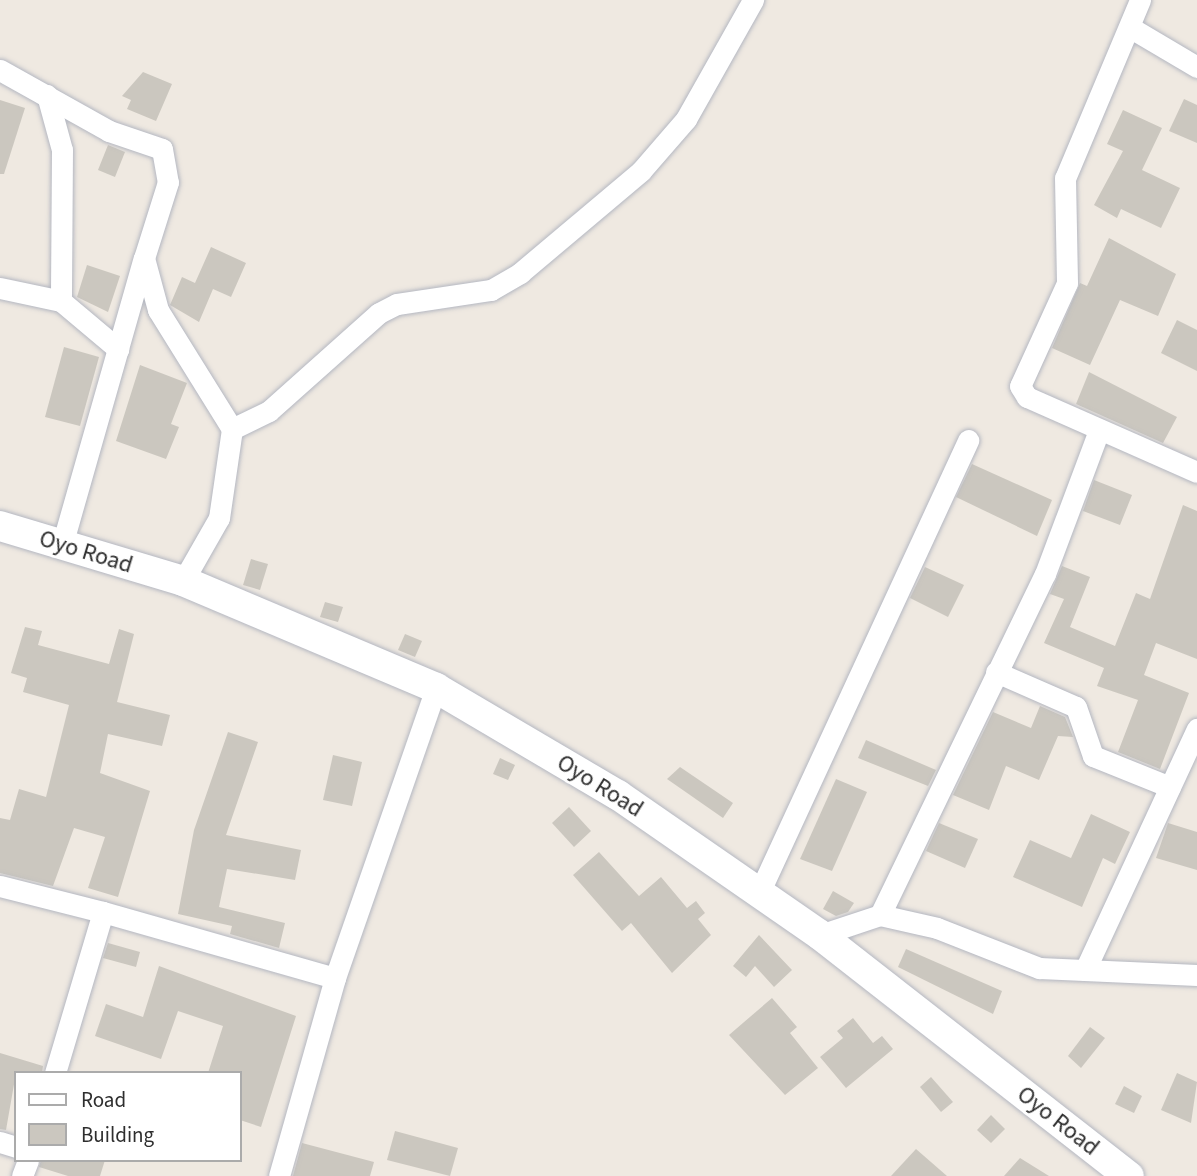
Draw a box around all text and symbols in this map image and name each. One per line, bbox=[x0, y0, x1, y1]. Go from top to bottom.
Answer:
street label: Oyo Road bbox=[36, 524, 136, 580]
street label: Oyo Road bbox=[552, 748, 648, 824]
legend bbox=[14, 1071, 242, 1162]
street label: Oyo Road bbox=[1011, 1080, 1105, 1162]
text: Road bbox=[81, 1085, 126, 1115]
text: Building bbox=[81, 1120, 154, 1150]

